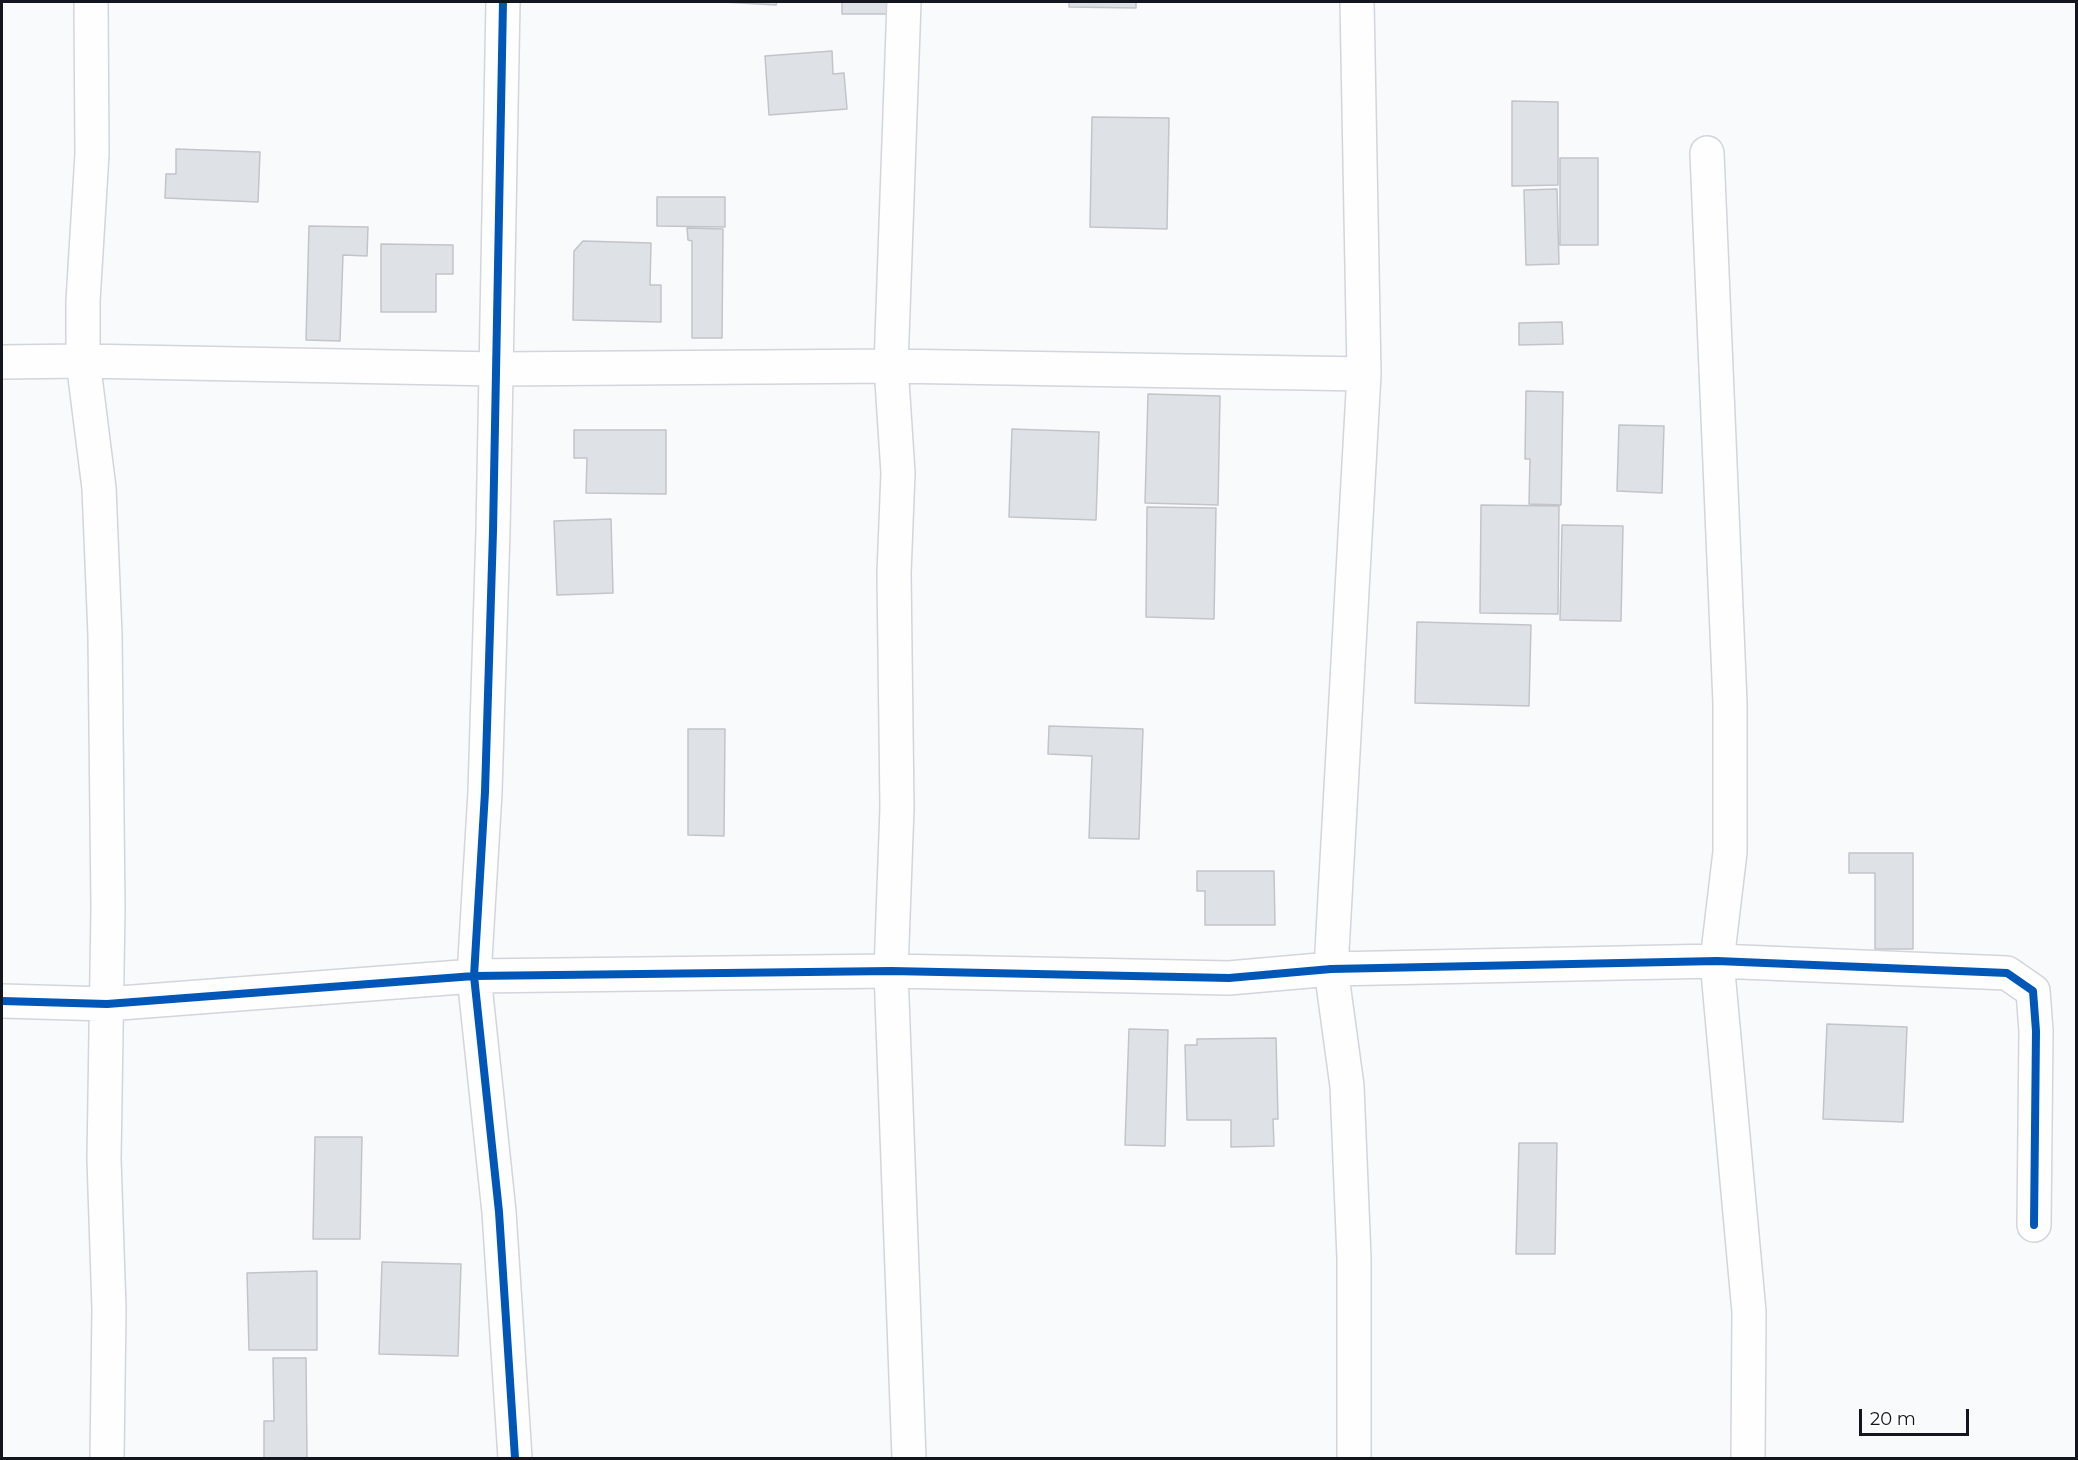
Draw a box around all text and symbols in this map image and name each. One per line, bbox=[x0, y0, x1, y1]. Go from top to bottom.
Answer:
scale bar bbox=[1862, 1397, 1972, 1435]
text: 20 m bbox=[1870, 1408, 1916, 1430]

